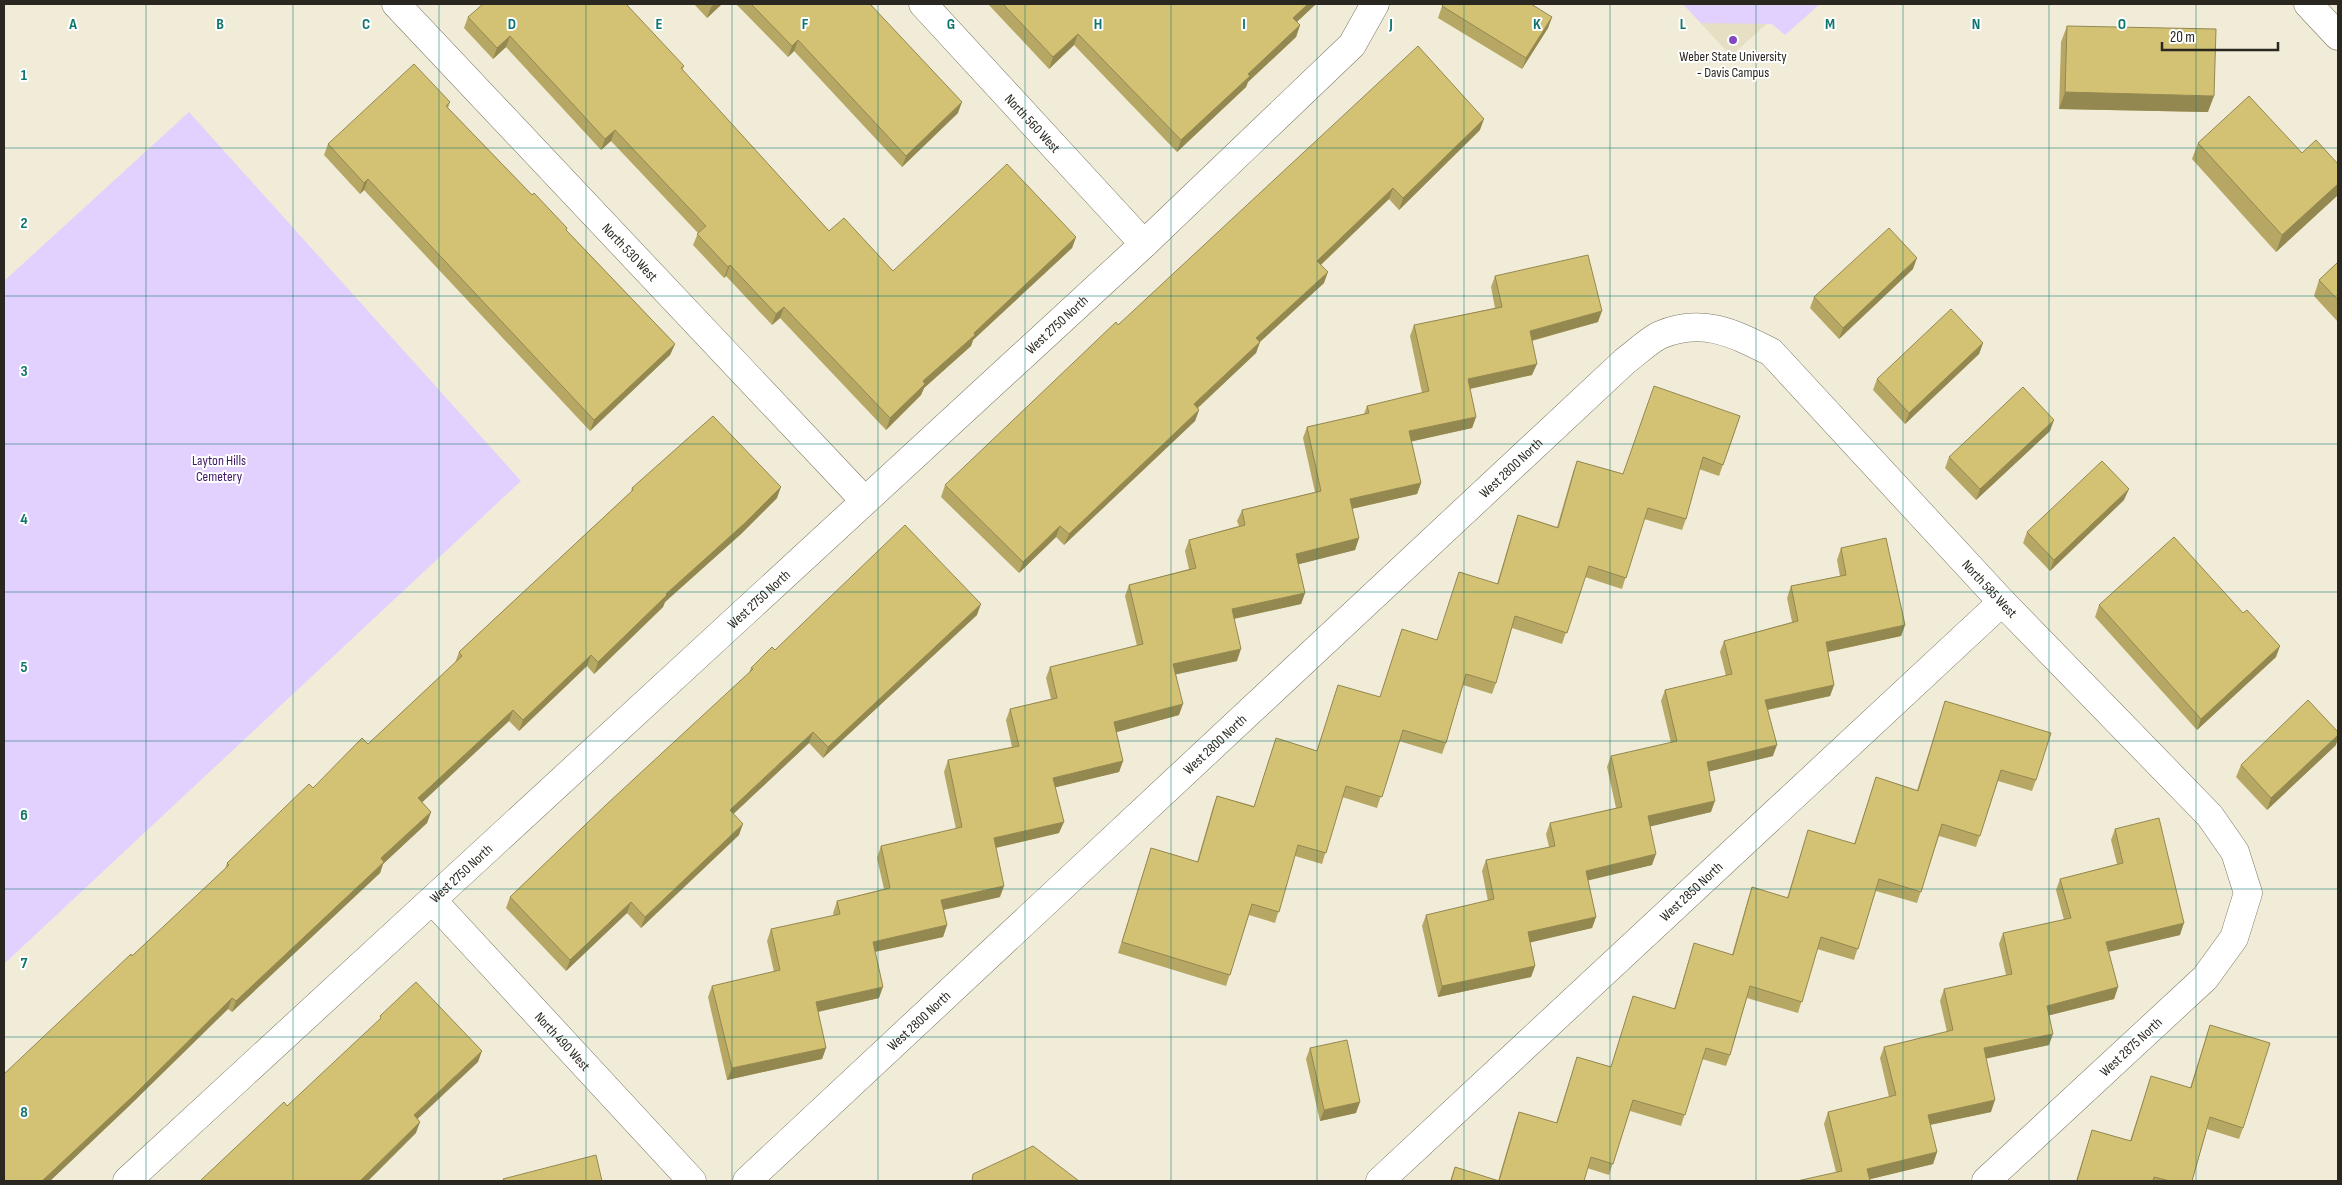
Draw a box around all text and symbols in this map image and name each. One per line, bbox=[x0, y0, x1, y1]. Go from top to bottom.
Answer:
text: A bbox=[68, 15, 77, 34]
text: B bbox=[216, 15, 224, 34]
text: C bbox=[362, 15, 370, 34]
text: D bbox=[508, 15, 516, 34]
text: E bbox=[656, 15, 663, 34]
text: F bbox=[802, 15, 809, 34]
text: G bbox=[947, 15, 955, 34]
text: H bbox=[1094, 15, 1102, 34]
text: I bbox=[1242, 15, 1246, 34]
text: J bbox=[1388, 15, 1393, 34]
text: K bbox=[1533, 15, 1541, 34]
text: L bbox=[1680, 15, 1687, 34]
text: M bbox=[1825, 15, 1835, 34]
text: N bbox=[1972, 15, 1980, 34]
text: O bbox=[2118, 15, 2126, 34]
scale bar bbox=[2162, 20, 2278, 52]
text: 20 m bbox=[2170, 28, 2195, 47]
marker: Weber State University - Davis Campus bbox=[1727, 34, 1739, 46]
place label: Weber State University - Davis Campus bbox=[1679, 48, 1787, 81]
text: 1 bbox=[21, 66, 28, 85]
street label: North 560 West bbox=[1002, 90, 1064, 156]
text: 2 bbox=[20, 214, 28, 233]
street label: North 530 West bbox=[599, 219, 661, 285]
street label: West 2750 North bbox=[1022, 292, 1091, 358]
text: 3 bbox=[20, 362, 28, 381]
street label: West 2800 North bbox=[1476, 434, 1546, 501]
park label: Layton Hills Cemetery bbox=[192, 452, 246, 485]
text: 4 bbox=[20, 510, 28, 529]
street label: North 585 West bbox=[1959, 556, 2021, 621]
street label: West 2750 North bbox=[724, 566, 794, 632]
text: 5 bbox=[20, 658, 28, 677]
street label: West 2800 North bbox=[1180, 711, 1250, 778]
text: 6 bbox=[20, 806, 28, 825]
street label: West 2750 North bbox=[426, 840, 496, 906]
street label: West 2850 North bbox=[1656, 858, 1726, 925]
text: 7 bbox=[21, 954, 28, 973]
street label: West 2800 North bbox=[884, 987, 954, 1054]
street label: North 490 West bbox=[531, 1008, 594, 1074]
street label: West 2875 North bbox=[2096, 1014, 2166, 1080]
text: 8 bbox=[20, 1103, 28, 1122]

